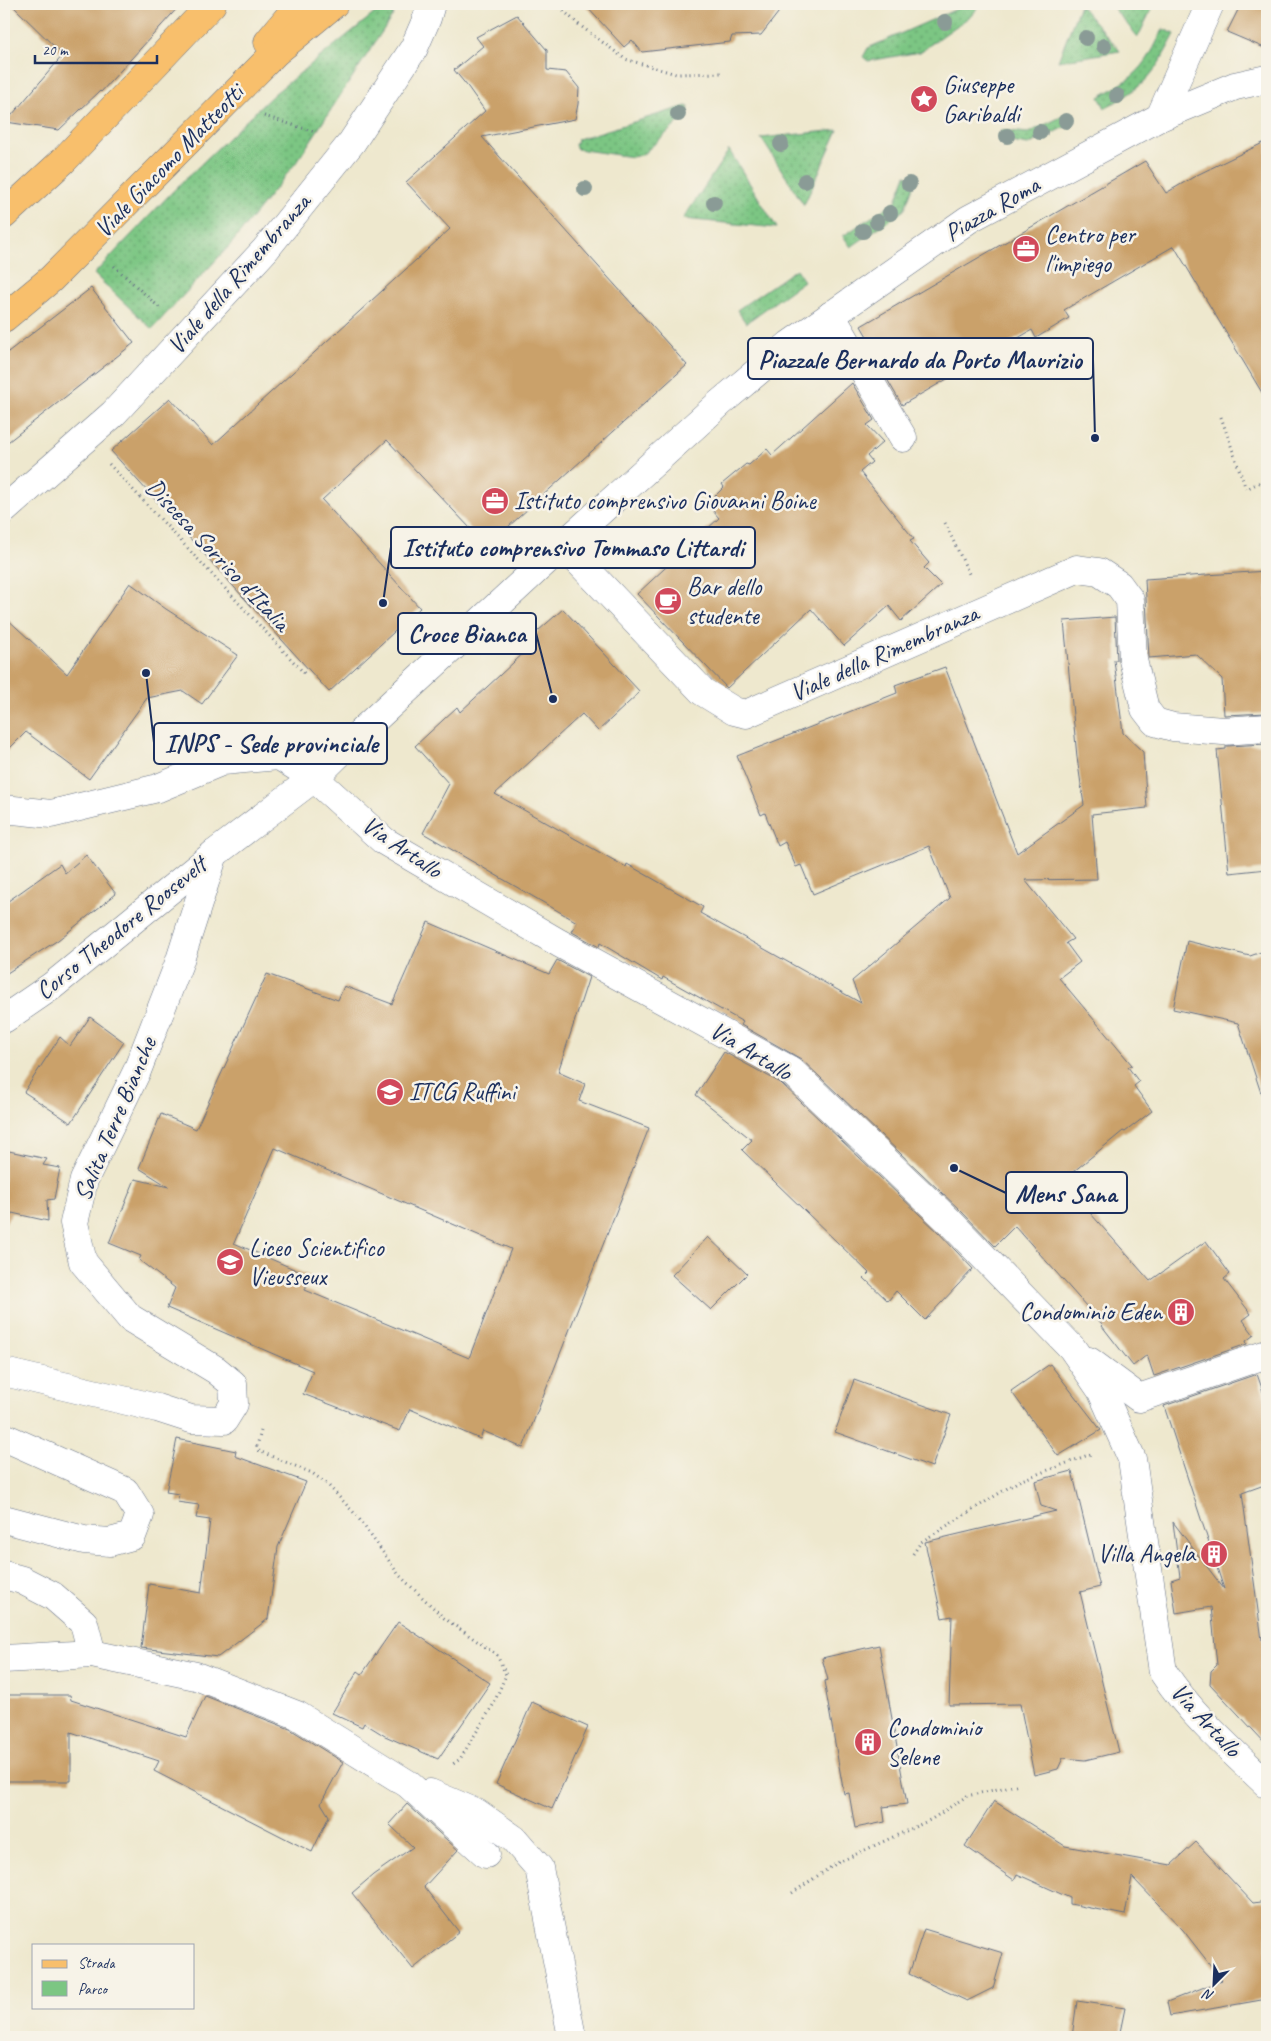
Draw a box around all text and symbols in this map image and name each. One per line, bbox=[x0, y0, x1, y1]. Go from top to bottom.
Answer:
scale bar bbox=[35, 32, 158, 64]
text: 20 m bbox=[42, 41, 69, 60]
place label: Giuseppe Garibaldi bbox=[943, 69, 1023, 130]
street label: Viale Giacomo Matteotti bbox=[87, 75, 253, 245]
place icon: Giuseppe Garibaldi bbox=[909, 84, 939, 114]
street label: Piazza Roma bbox=[939, 168, 1047, 249]
street label: Viale della Rimembranza bbox=[160, 185, 319, 361]
place label: Centro per l'impiego bbox=[1045, 219, 1137, 280]
office icon: Centro per l'impiego bbox=[1011, 234, 1041, 264]
callout: Piazzale Bernardo da Porto Maurizio bbox=[748, 338, 1093, 379]
text: Piazzale Bernardo da Porto Maurizio bbox=[758, 343, 1083, 376]
street label: Discesa Sorriso d'Italia bbox=[139, 472, 299, 640]
place label: Istituto comprensivo Giovanni Boine bbox=[514, 485, 818, 517]
office icon: Istituto comprensivo Giovanni Boine bbox=[480, 486, 510, 516]
callout: Istituto comprensivo Tommaso Littardi bbox=[391, 527, 755, 568]
text: Istituto comprensivo Tommaso Littardi bbox=[402, 531, 748, 564]
place label: Bar dello studente bbox=[687, 571, 762, 632]
cafe icon: Bar dello studente bbox=[653, 586, 683, 616]
street label: Viale della Rimembranza bbox=[785, 596, 986, 709]
callout: Croce Bianca bbox=[398, 613, 536, 654]
text: Croce Bianca bbox=[408, 617, 528, 650]
callout: INPS - Sede provinciale bbox=[154, 723, 387, 764]
text: INPS - Sede provinciale bbox=[164, 727, 380, 760]
street label: Via Artallo bbox=[356, 809, 449, 886]
street label: Corso Theodore Roosevelt bbox=[29, 847, 216, 1007]
street label: Via Artallo bbox=[704, 1014, 799, 1089]
street label: Salita Terre Bianche bbox=[66, 1031, 165, 1206]
place label: ITCG Ruffini bbox=[409, 1076, 519, 1108]
school or university icon: ITCG Ruffini bbox=[375, 1077, 405, 1107]
callout: Mens Sana bbox=[1006, 1172, 1127, 1213]
text: Mens Sana bbox=[1015, 1177, 1119, 1210]
place label: Liceo Scientifico Vieusseux bbox=[249, 1232, 385, 1293]
school or university icon: Liceo Scientifico Vieusseux bbox=[215, 1247, 245, 1277]
place label: Condominio Eden bbox=[1020, 1296, 1164, 1328]
building icon: Condominio Eden bbox=[1166, 1297, 1196, 1327]
place label: Villa Angela bbox=[1098, 1538, 1197, 1570]
building icon: Villa Angela bbox=[1199, 1539, 1229, 1569]
street label: Via Artallo bbox=[1164, 1676, 1249, 1765]
place label: Condominio Selene bbox=[887, 1712, 984, 1773]
building icon: Condominio Selene bbox=[853, 1727, 883, 1757]
legend bbox=[32, 1944, 195, 2008]
text: Strada bbox=[78, 1954, 115, 1973]
north arrow bbox=[1188, 1958, 1238, 2008]
text: Parco bbox=[78, 1980, 109, 1999]
text: N bbox=[1199, 1985, 1216, 2005]

